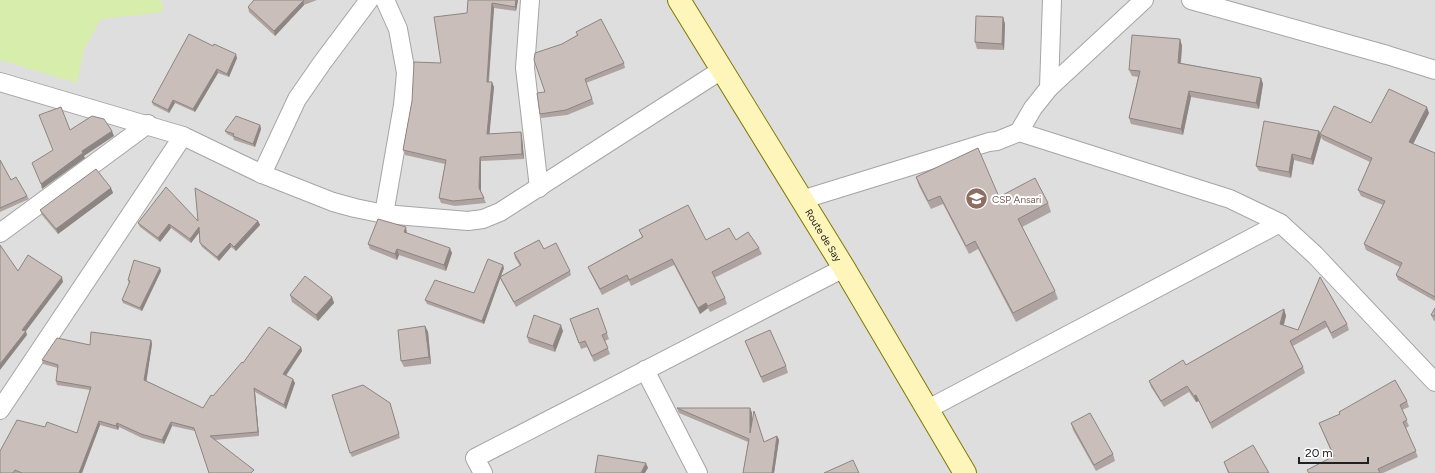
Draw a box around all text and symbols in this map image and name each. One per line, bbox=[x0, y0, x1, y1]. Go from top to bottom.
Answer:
school or university icon: CSP Ansari bbox=[964, 186, 990, 212]
place label: CSP Ansari bbox=[992, 193, 1041, 206]
street label: Route de Say bbox=[803, 206, 845, 264]
scale bar bbox=[1299, 439, 1368, 465]
text: 20 m bbox=[1305, 446, 1333, 460]

